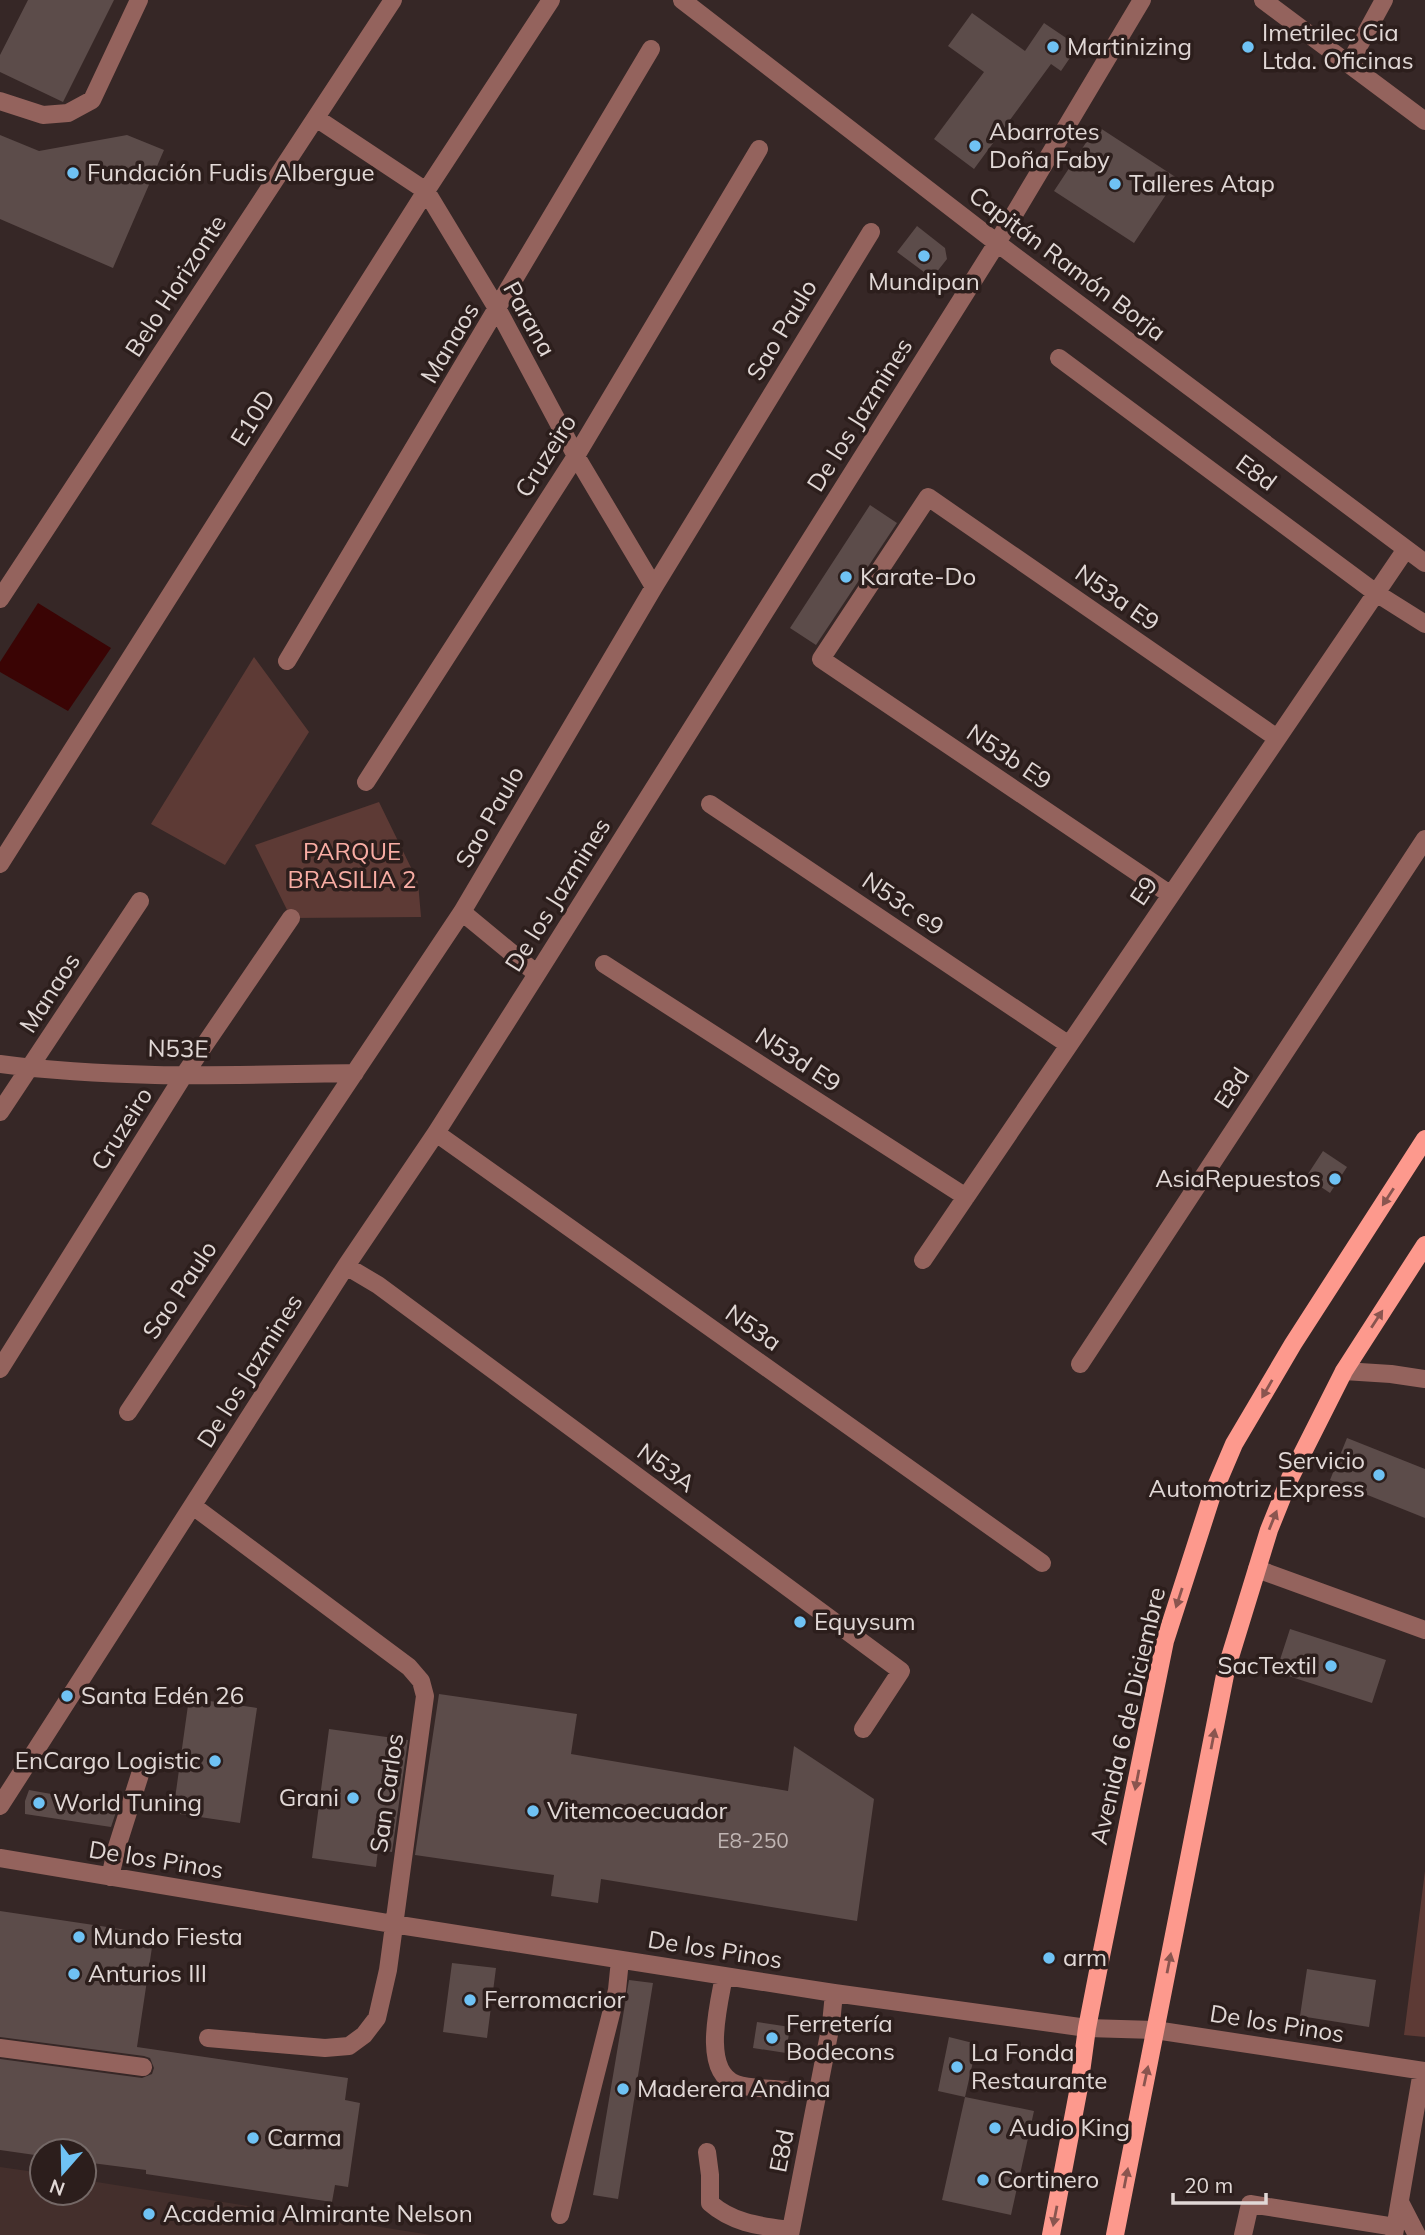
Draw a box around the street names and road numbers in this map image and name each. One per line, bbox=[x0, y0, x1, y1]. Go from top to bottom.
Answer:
street label: Capitán Ramón Borja bbox=[963, 179, 1172, 347]
street label: Belo Horizonte bbox=[118, 209, 232, 362]
street label: Sao Paulo bbox=[739, 274, 823, 385]
street label: Parana bbox=[497, 276, 563, 361]
street label: Manaos bbox=[413, 297, 485, 388]
street label: De los Jazmines bbox=[800, 332, 918, 497]
street label: E10D bbox=[223, 384, 281, 451]
street label: Cruzeiro bbox=[508, 408, 582, 503]
street label: E8d bbox=[1230, 447, 1283, 497]
street label: N53a E9 bbox=[1070, 557, 1165, 637]
street label: N53b E9 bbox=[961, 717, 1058, 795]
street label: Sao Paulo bbox=[448, 760, 530, 873]
street label: De los Jazmines bbox=[498, 812, 616, 977]
street label: N53c e9 bbox=[857, 865, 950, 941]
street label: E9 bbox=[1123, 870, 1164, 911]
street label: Manaos bbox=[12, 947, 86, 1038]
street label: N53d E9 bbox=[750, 1020, 847, 1098]
street label: N53E bbox=[147, 1032, 209, 1064]
street label: E8d bbox=[1207, 1061, 1255, 1114]
street label: Cruzeiro bbox=[84, 1081, 158, 1176]
street label: Sao Paulo bbox=[135, 1235, 223, 1344]
street label: De los Jazmines bbox=[190, 1288, 308, 1453]
street label: N53a bbox=[720, 1297, 787, 1357]
street label: N53A bbox=[632, 1436, 702, 1498]
street label: Avenida 6 de Diciembre bbox=[1083, 1584, 1171, 1847]
street label: San Carlos bbox=[363, 1731, 409, 1854]
street label: De los Pinos bbox=[87, 1834, 226, 1884]
street label: De los Pinos bbox=[646, 1924, 785, 1974]
street label: De los Pinos bbox=[1208, 1998, 1347, 2048]
street label: E8d bbox=[762, 2127, 800, 2175]

